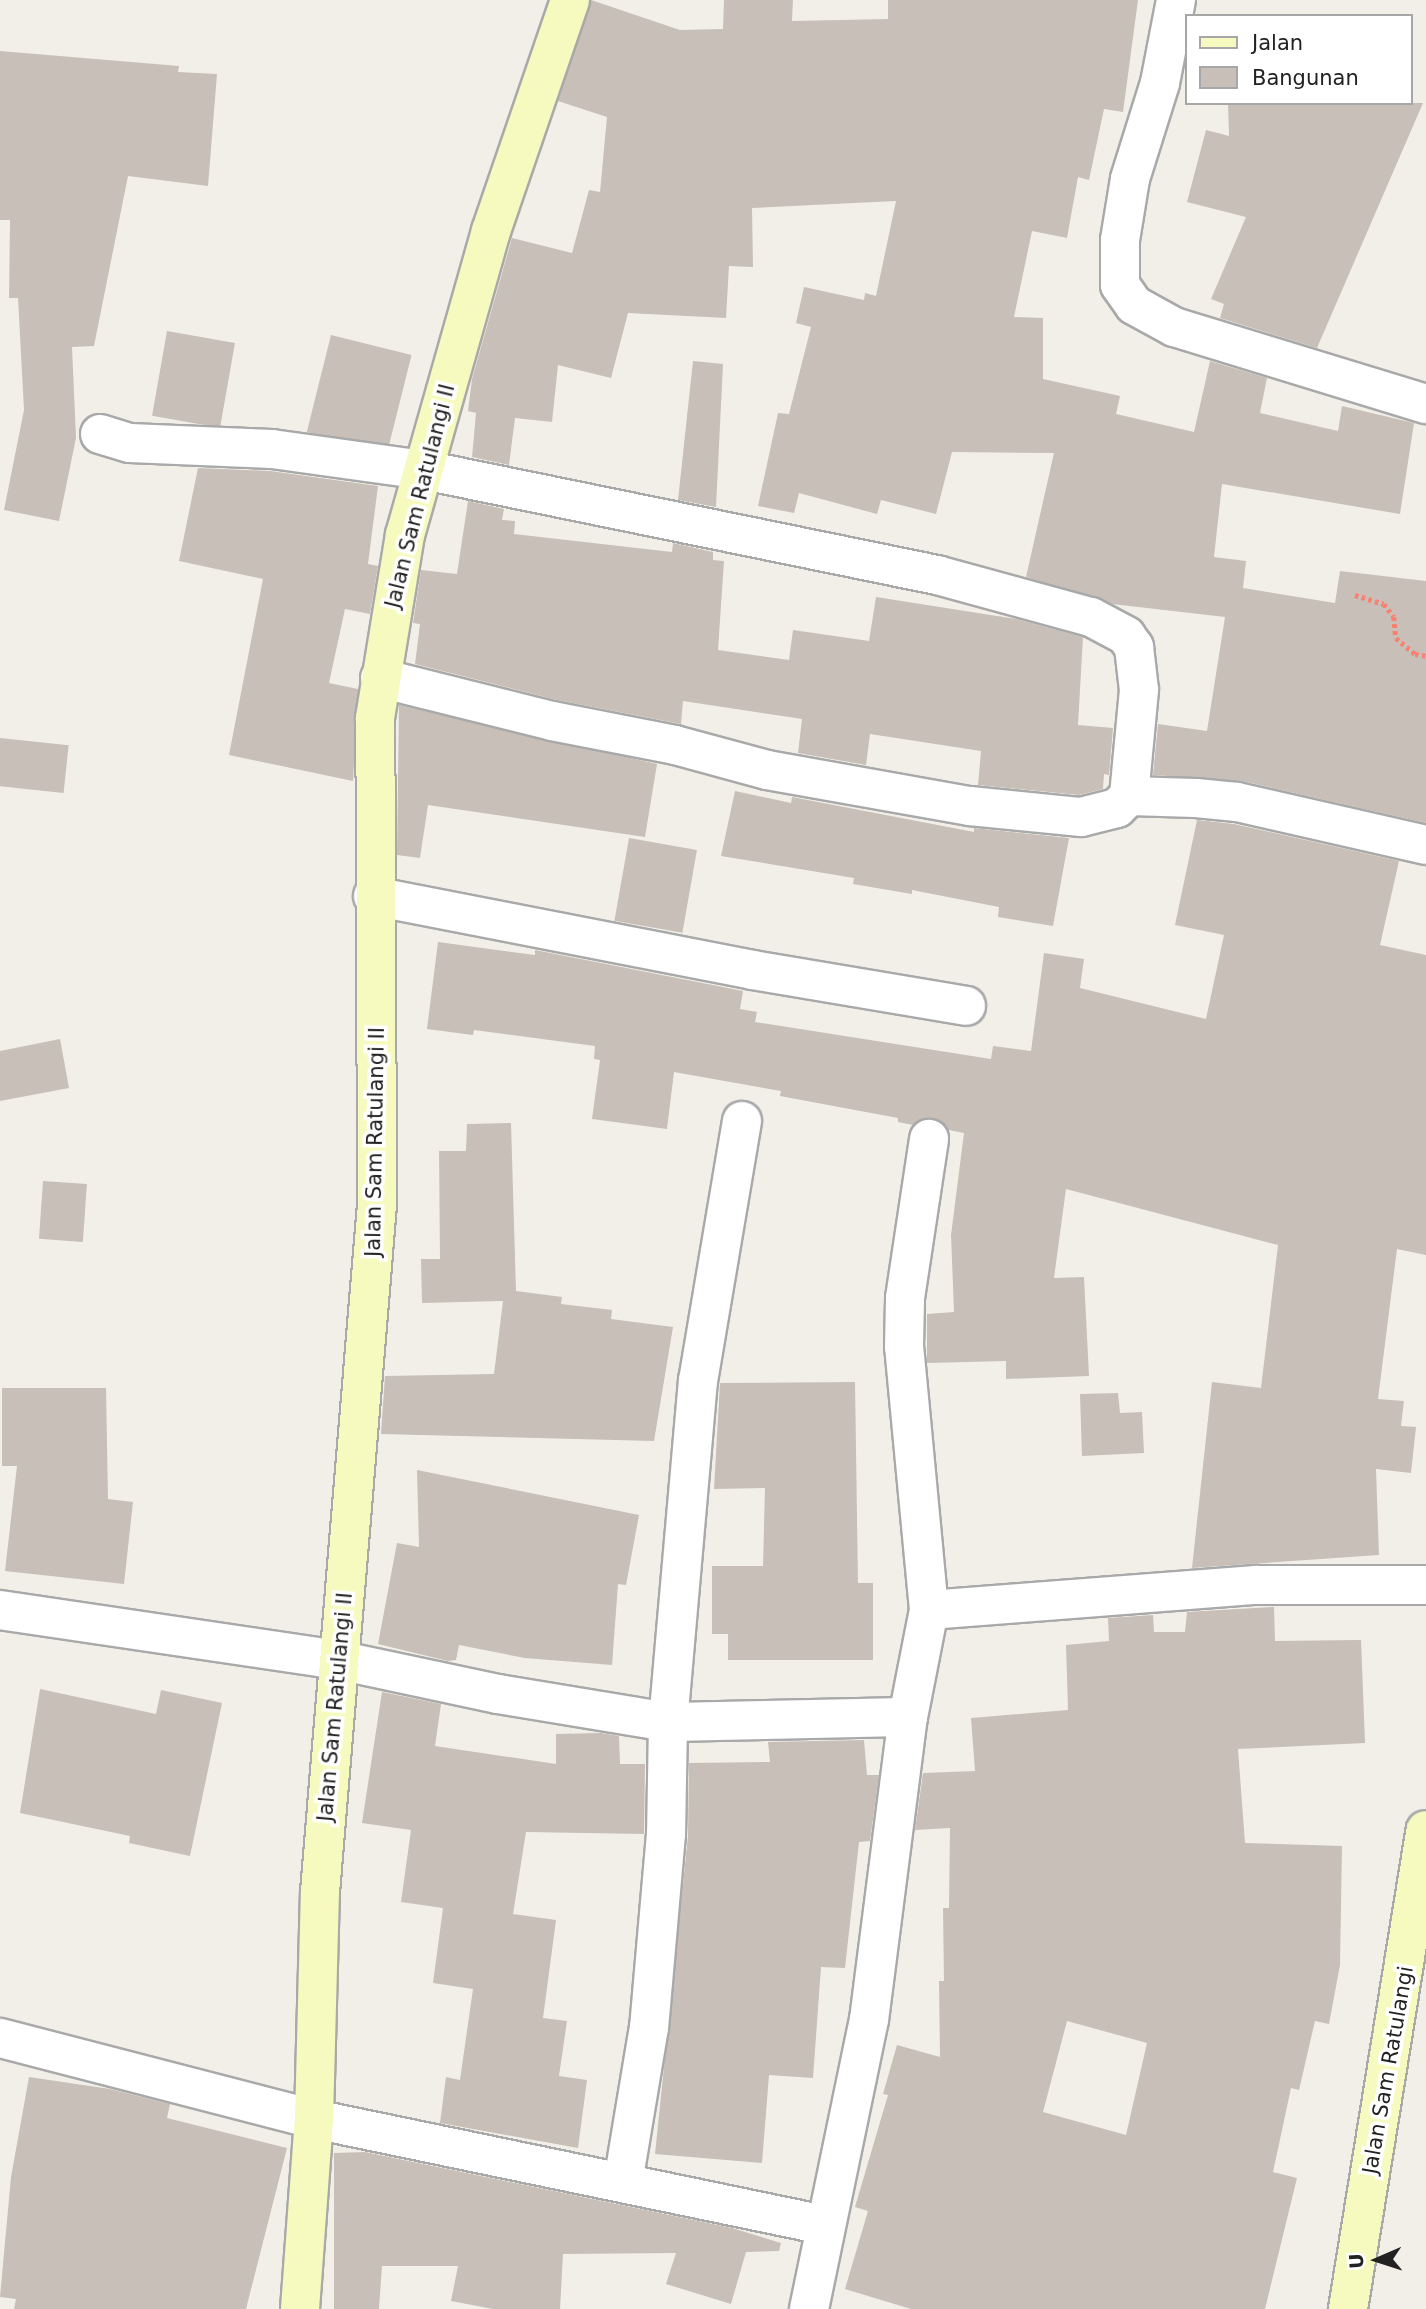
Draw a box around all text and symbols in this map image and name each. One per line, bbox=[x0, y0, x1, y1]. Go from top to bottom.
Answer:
legend bbox=[1184, 14, 1412, 105]
text: Jalan bbox=[1252, 31, 1303, 55]
text: Bangunan bbox=[1252, 66, 1359, 90]
street label: Jalan Sam Ratulangi II bbox=[380, 381, 460, 611]
street label: Jalan Sam Ratulangi II bbox=[360, 1027, 390, 1257]
street label: Jalan Sam Ratulangi II bbox=[312, 1591, 358, 1823]
street label: Jalan Sam Ratulangi bbox=[1357, 1964, 1419, 2176]
north arrow bbox=[1342, 2225, 1412, 2295]
text: U bbox=[1345, 2253, 1367, 2269]

